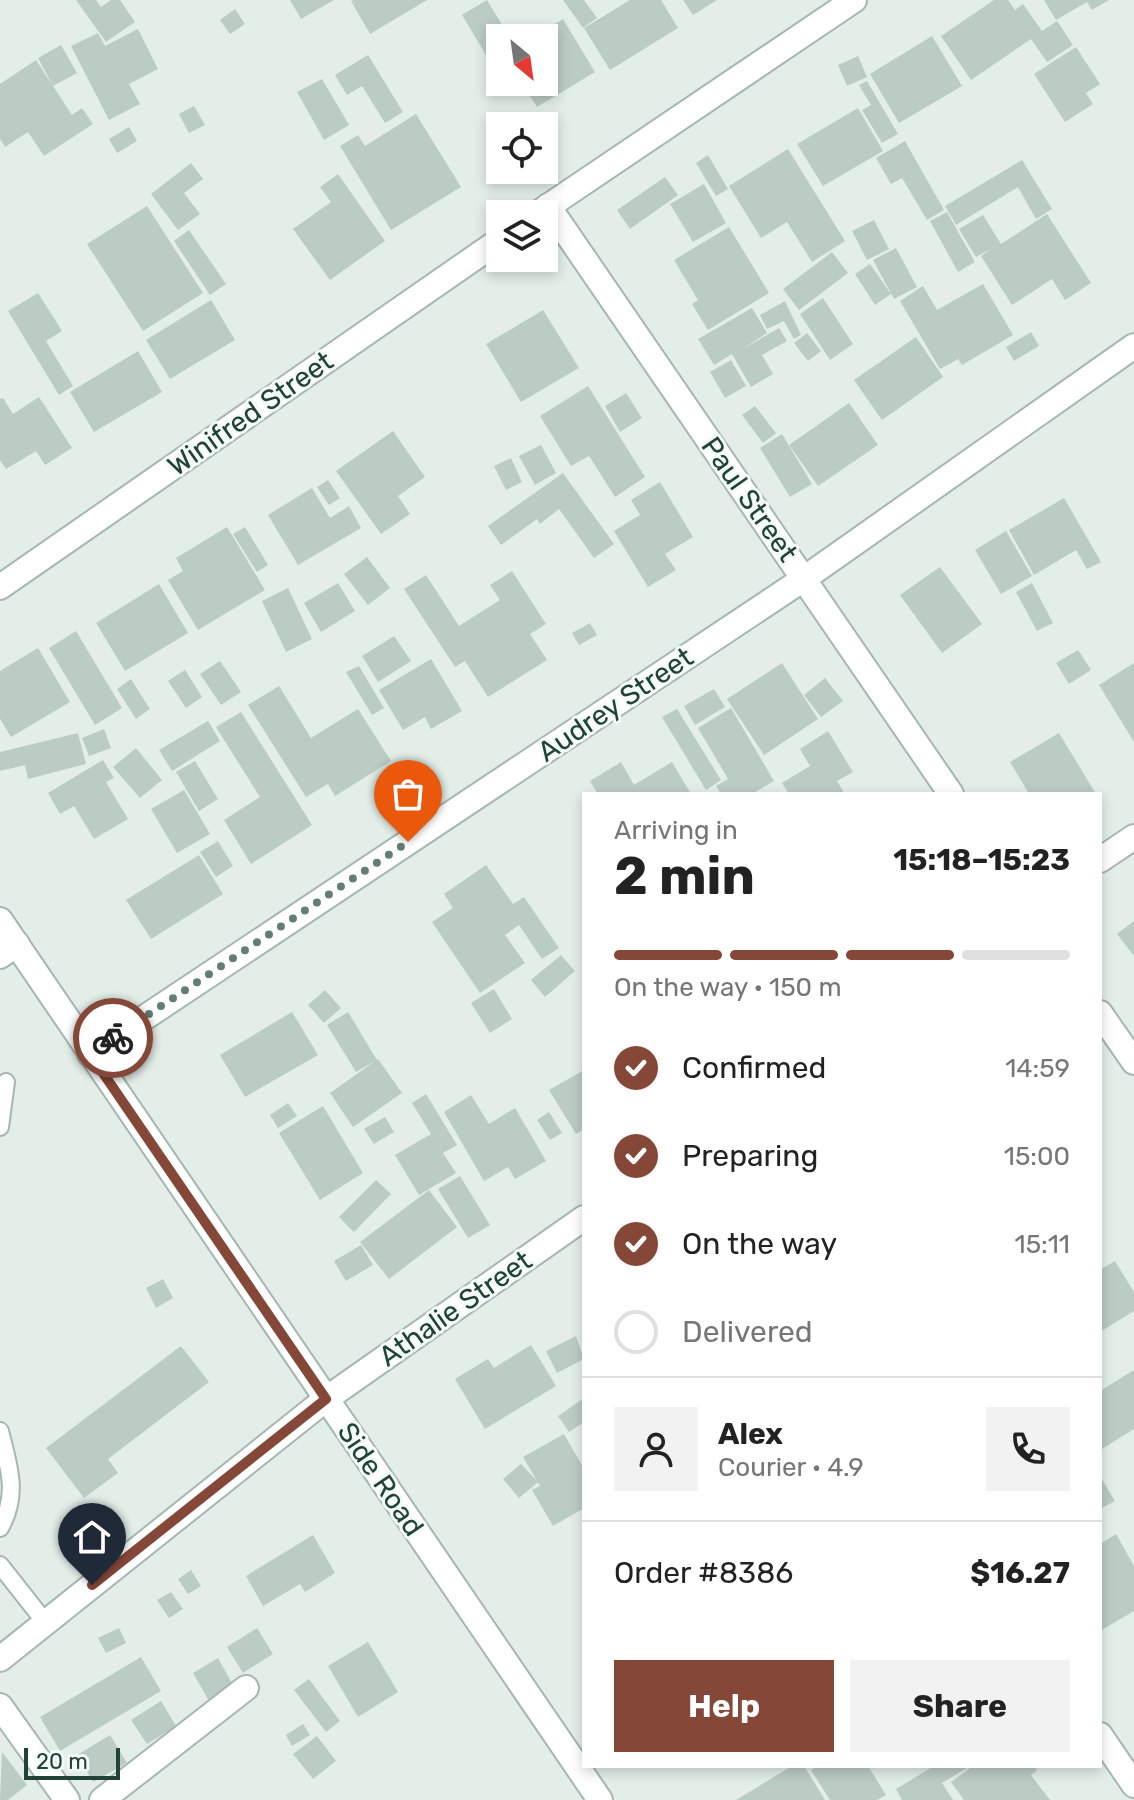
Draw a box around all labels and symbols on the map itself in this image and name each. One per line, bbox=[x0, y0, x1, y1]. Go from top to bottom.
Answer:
north arrow bbox=[486, 24, 558, 96]
street label: Winifred Street bbox=[161, 344, 339, 483]
street label: Paul Street bbox=[695, 431, 805, 568]
street label: Audrey Street bbox=[531, 640, 699, 768]
pin bbox=[374, 760, 442, 842]
courier bbox=[73, 998, 153, 1078]
street label: Athalie Street bbox=[373, 1244, 538, 1373]
street label: Side Road bbox=[331, 1416, 431, 1542]
pin bbox=[58, 1503, 126, 1585]
scale bar bbox=[24, 1744, 120, 1780]

